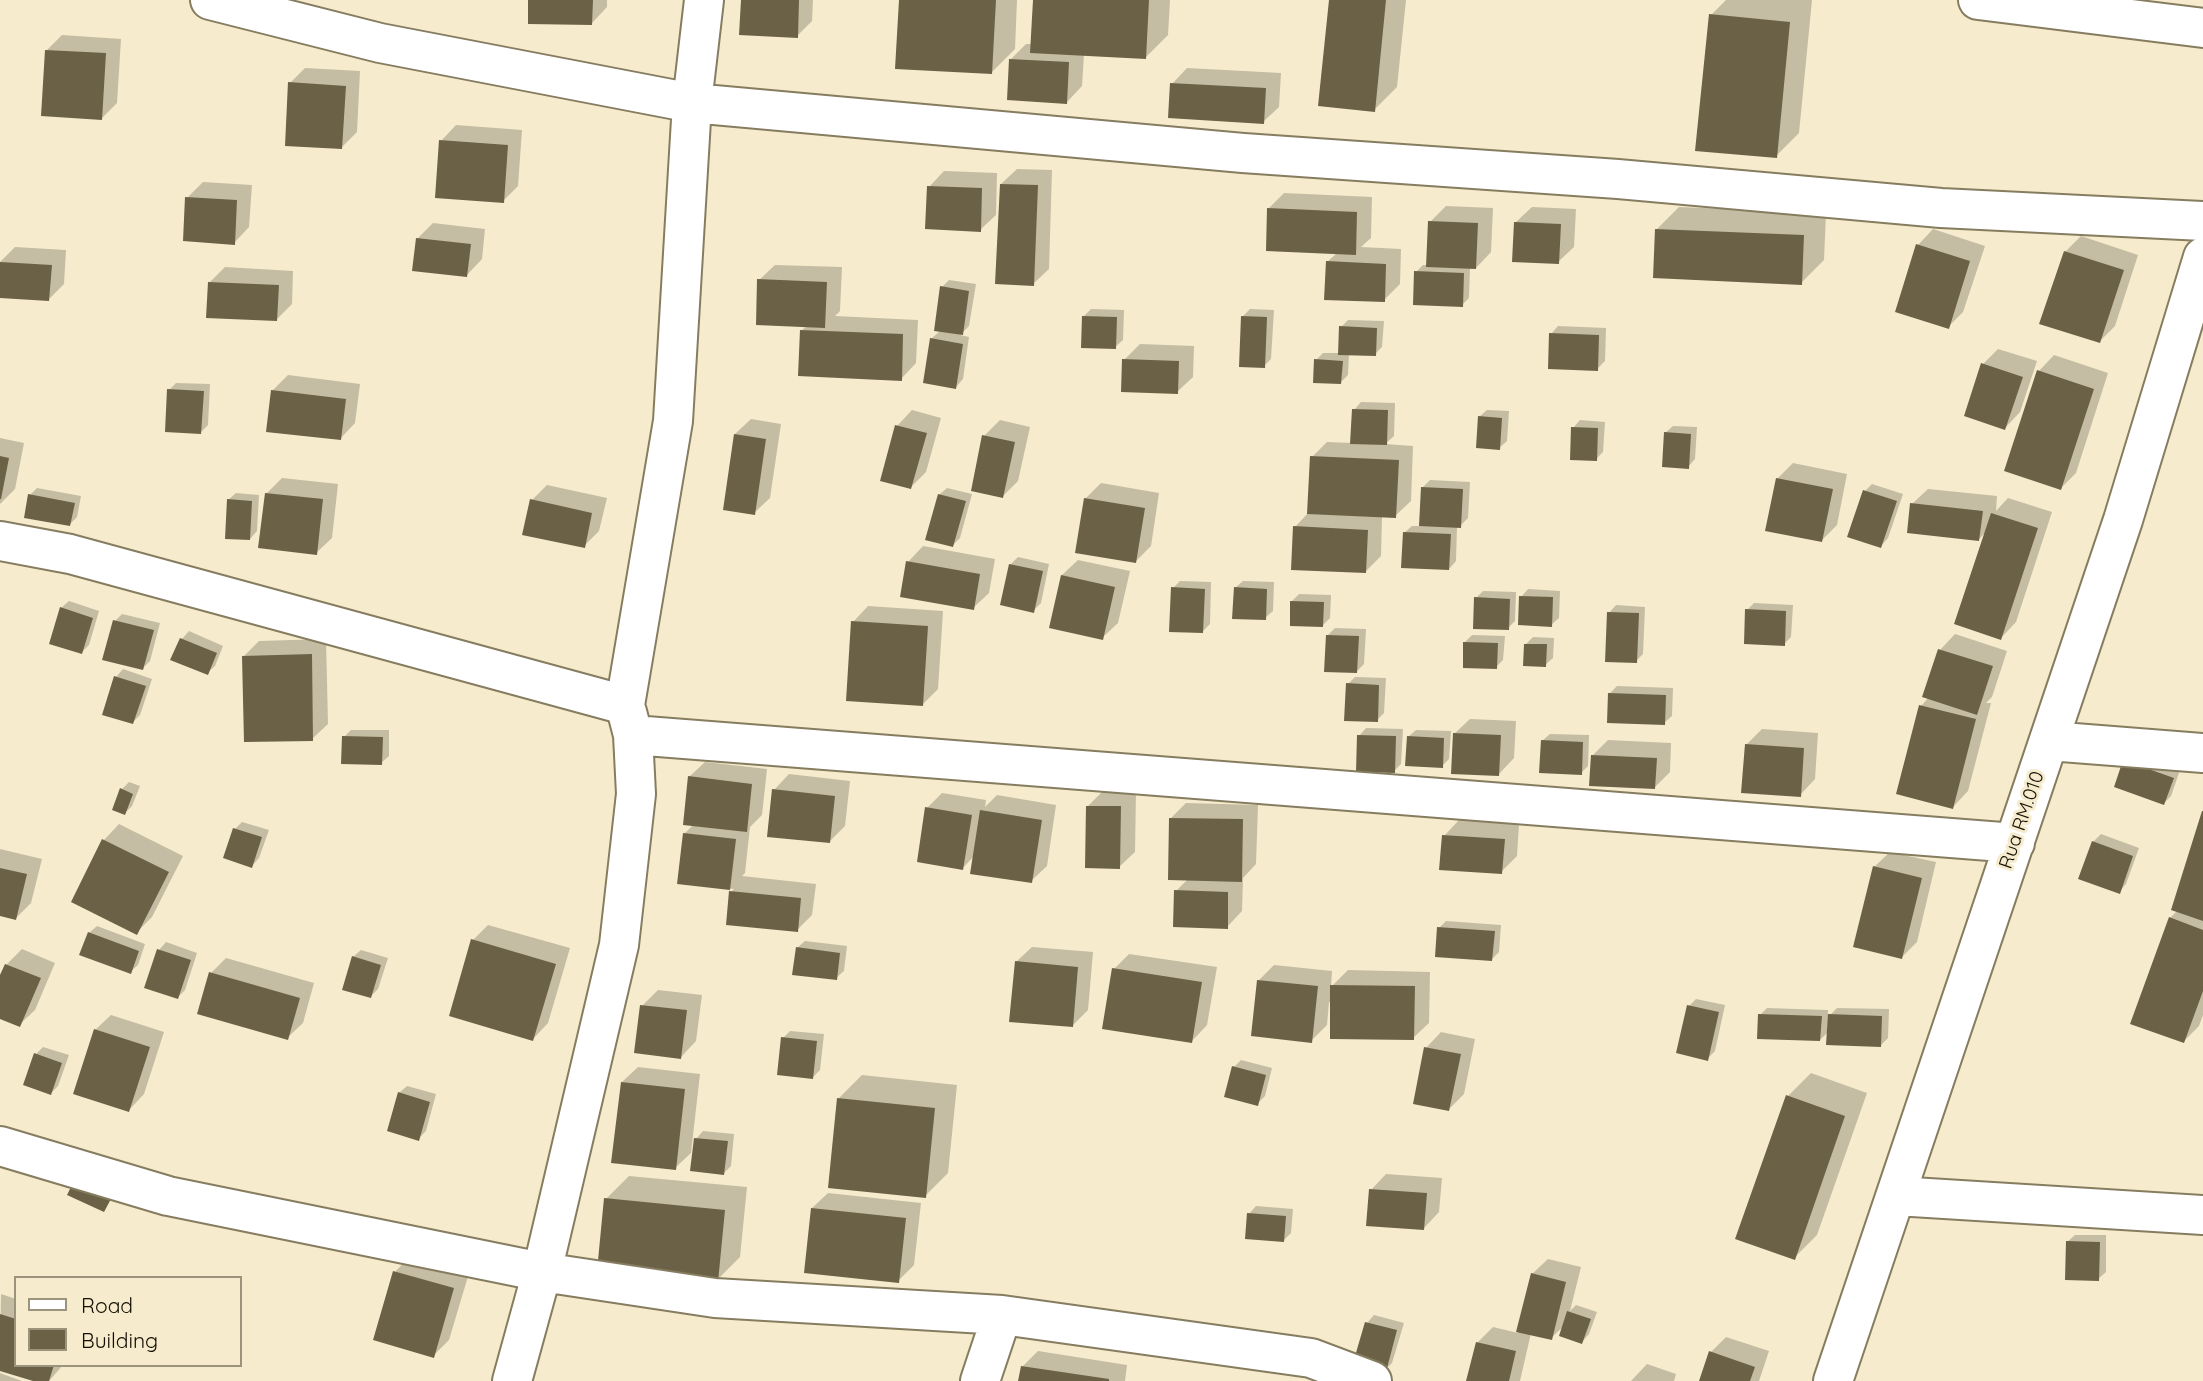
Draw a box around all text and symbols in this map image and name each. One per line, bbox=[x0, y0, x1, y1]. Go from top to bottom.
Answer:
street label: Rua RM.010 bbox=[1995, 768, 2049, 872]
legend bbox=[14, 1276, 242, 1367]
text: Road bbox=[81, 1292, 133, 1318]
text: Building bbox=[81, 1327, 158, 1353]

